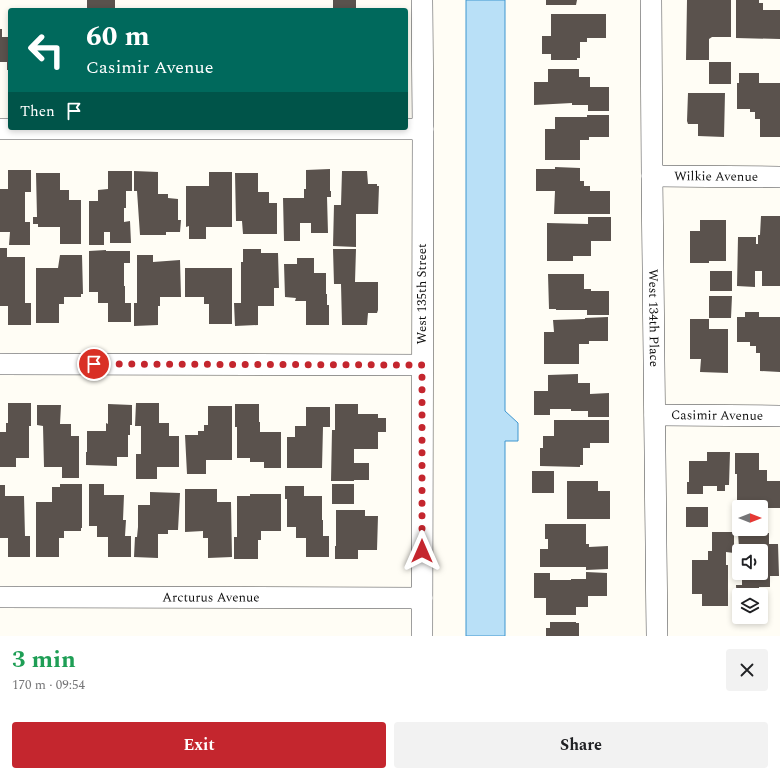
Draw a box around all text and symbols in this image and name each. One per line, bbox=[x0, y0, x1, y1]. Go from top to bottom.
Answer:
text: 60 m bbox=[86, 15, 150, 58]
icon: left bbox=[20, 24, 72, 76]
text: Casimir Avenue bbox=[86, 54, 213, 81]
text: Then bbox=[20, 100, 55, 123]
icon: arrive bbox=[63, 100, 85, 122]
street label: Wilkie Avenue bbox=[674, 166, 758, 187]
street label: West 135th Street bbox=[412, 243, 432, 345]
street label: West 134th Place bbox=[643, 269, 664, 367]
pin bbox=[77, 347, 111, 381]
icon: arrive bbox=[83, 353, 105, 375]
street label: Casimir Avenue bbox=[671, 405, 763, 426]
north arrow bbox=[732, 500, 768, 536]
map controls bbox=[732, 500, 768, 624]
position arrow bbox=[401, 530, 443, 572]
button: sound bbox=[732, 544, 768, 580]
street label: Arcturus Avenue bbox=[162, 587, 260, 608]
button: layers bbox=[732, 588, 768, 624]
text: 3 min bbox=[12, 642, 76, 678]
button: close bbox=[726, 649, 768, 691]
text: 170 m · 09:54 bbox=[12, 675, 85, 695]
button: Exit bbox=[12, 722, 386, 768]
button: Share bbox=[394, 722, 768, 768]

